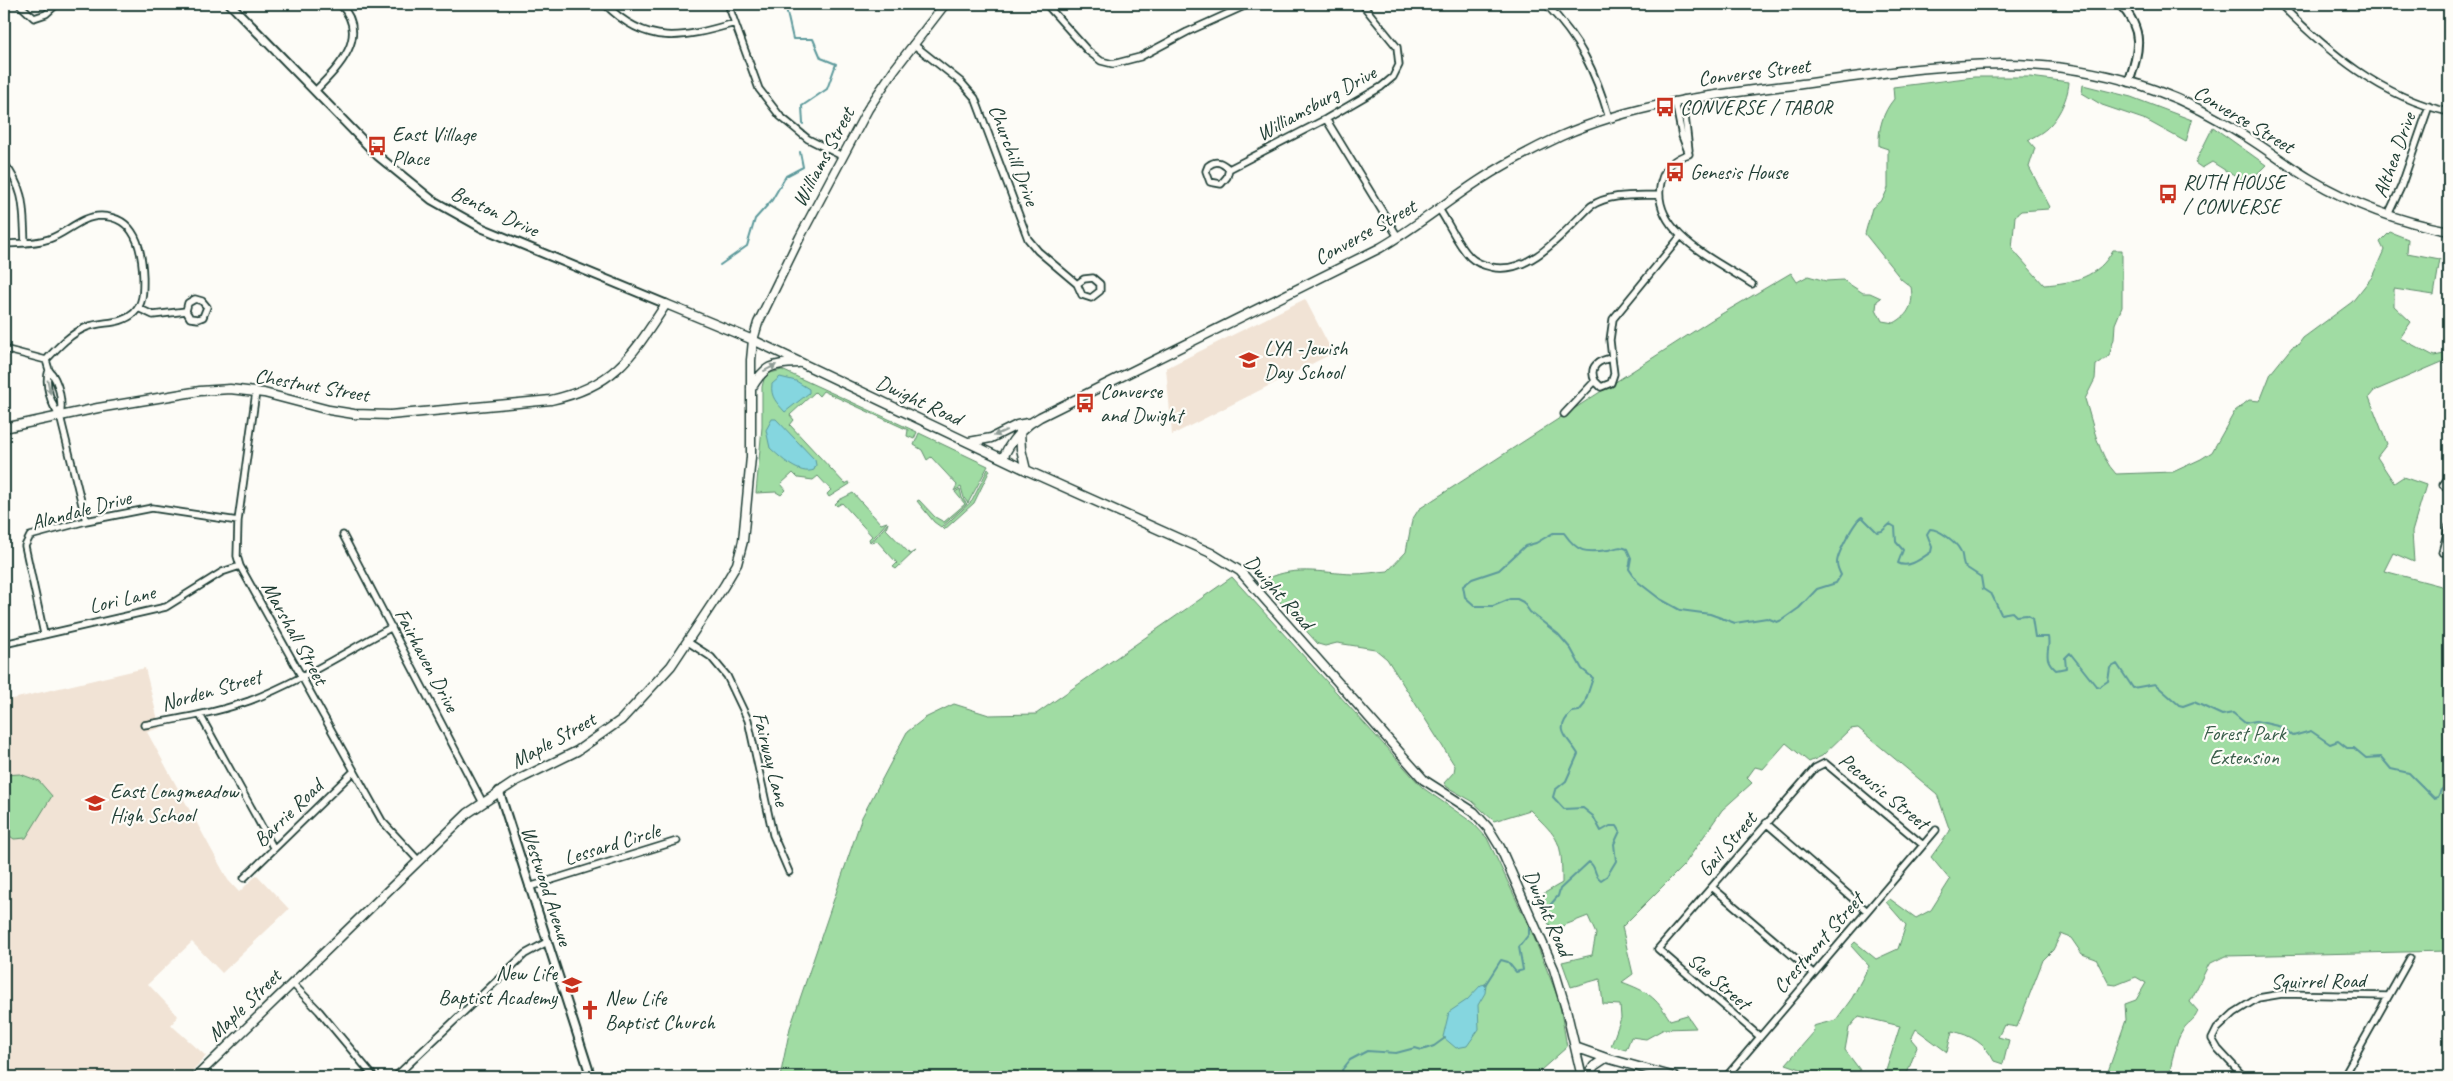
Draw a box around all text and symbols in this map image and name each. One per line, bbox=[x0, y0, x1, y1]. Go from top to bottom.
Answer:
street label: Converse Street bbox=[1697, 52, 1813, 92]
street label: Williamsburg Drive bbox=[1252, 59, 1381, 147]
street label: Converse Street bbox=[2189, 79, 2301, 160]
place label: CONVERSE / TABOR bbox=[1680, 94, 1834, 120]
bus stop icon: CONVERSE / TABOR bbox=[1654, 96, 1676, 118]
street label: Williams Street bbox=[786, 101, 861, 211]
street label: Churchill Drive bbox=[983, 101, 1046, 211]
street label: Althea Drive bbox=[2367, 107, 2422, 201]
place label: East Village Place bbox=[392, 121, 478, 171]
bus stop icon: East Village Place bbox=[366, 135, 388, 157]
place label: Genesis House bbox=[1690, 159, 1789, 185]
bus stop icon: Genesis House bbox=[1664, 161, 1686, 183]
place label: RUTH HOUSE / CONVERSE bbox=[2183, 169, 2288, 219]
street label: Benton Drive bbox=[447, 179, 545, 244]
bus stop icon: RUTH HOUSE / CONVERSE bbox=[2157, 183, 2179, 205]
street label: Converse Street bbox=[1310, 192, 1422, 271]
place label: LYA -Jewish Day School bbox=[1264, 335, 1348, 385]
school or university icon: LYA -Jewish Day School bbox=[1238, 349, 1260, 371]
street label: Chestnut Street bbox=[253, 362, 373, 408]
one-way arrow bbox=[763, 364, 778, 372]
street label: Dwight Road bbox=[872, 369, 970, 433]
place label: Converse and Dwight bbox=[1100, 378, 1186, 428]
one-way arrow bbox=[45, 380, 53, 395]
bus stop icon: Converse and Dwight bbox=[1074, 392, 1096, 414]
one-way arrow bbox=[993, 430, 1007, 438]
street label: Alandale Drive bbox=[28, 484, 135, 536]
street label: Dwight Road bbox=[1239, 549, 1322, 638]
street label: Marshall Street bbox=[256, 577, 335, 691]
street label: Lori Lane bbox=[87, 578, 160, 619]
street label: Fairhaven Drive bbox=[389, 604, 466, 717]
street label: Norden Street bbox=[158, 662, 267, 717]
street label: Maple Street bbox=[506, 705, 602, 774]
street label: Fairway Lane bbox=[747, 709, 795, 810]
park label: Forest Park Extension bbox=[2203, 720, 2287, 770]
street label: Pecousic Street bbox=[1834, 747, 1937, 837]
street label: Barrie Road bbox=[248, 771, 331, 852]
place label: East Longmeadow High School bbox=[110, 778, 240, 828]
school or university icon: East Longmeadow High School bbox=[84, 792, 106, 814]
street label: Gail Street bbox=[1692, 805, 1764, 882]
street label: Lessard Circle bbox=[561, 816, 665, 871]
street label: Westwood Avenue bbox=[516, 823, 579, 950]
street label: Dwight Road bbox=[1517, 866, 1580, 964]
street label: Crestmont Street bbox=[1767, 885, 1871, 999]
street label: Sue Street bbox=[1682, 947, 1758, 1017]
place label: New Life Baptist Academy bbox=[438, 960, 559, 1010]
street label: Maple Street bbox=[202, 962, 288, 1047]
street label: Squirrel Road bbox=[2270, 967, 2369, 995]
school or university icon: New Life Baptist Academy bbox=[561, 974, 583, 996]
place label: New Life Baptist Church bbox=[605, 985, 716, 1035]
church icon: New Life Baptist Church bbox=[579, 999, 601, 1021]

